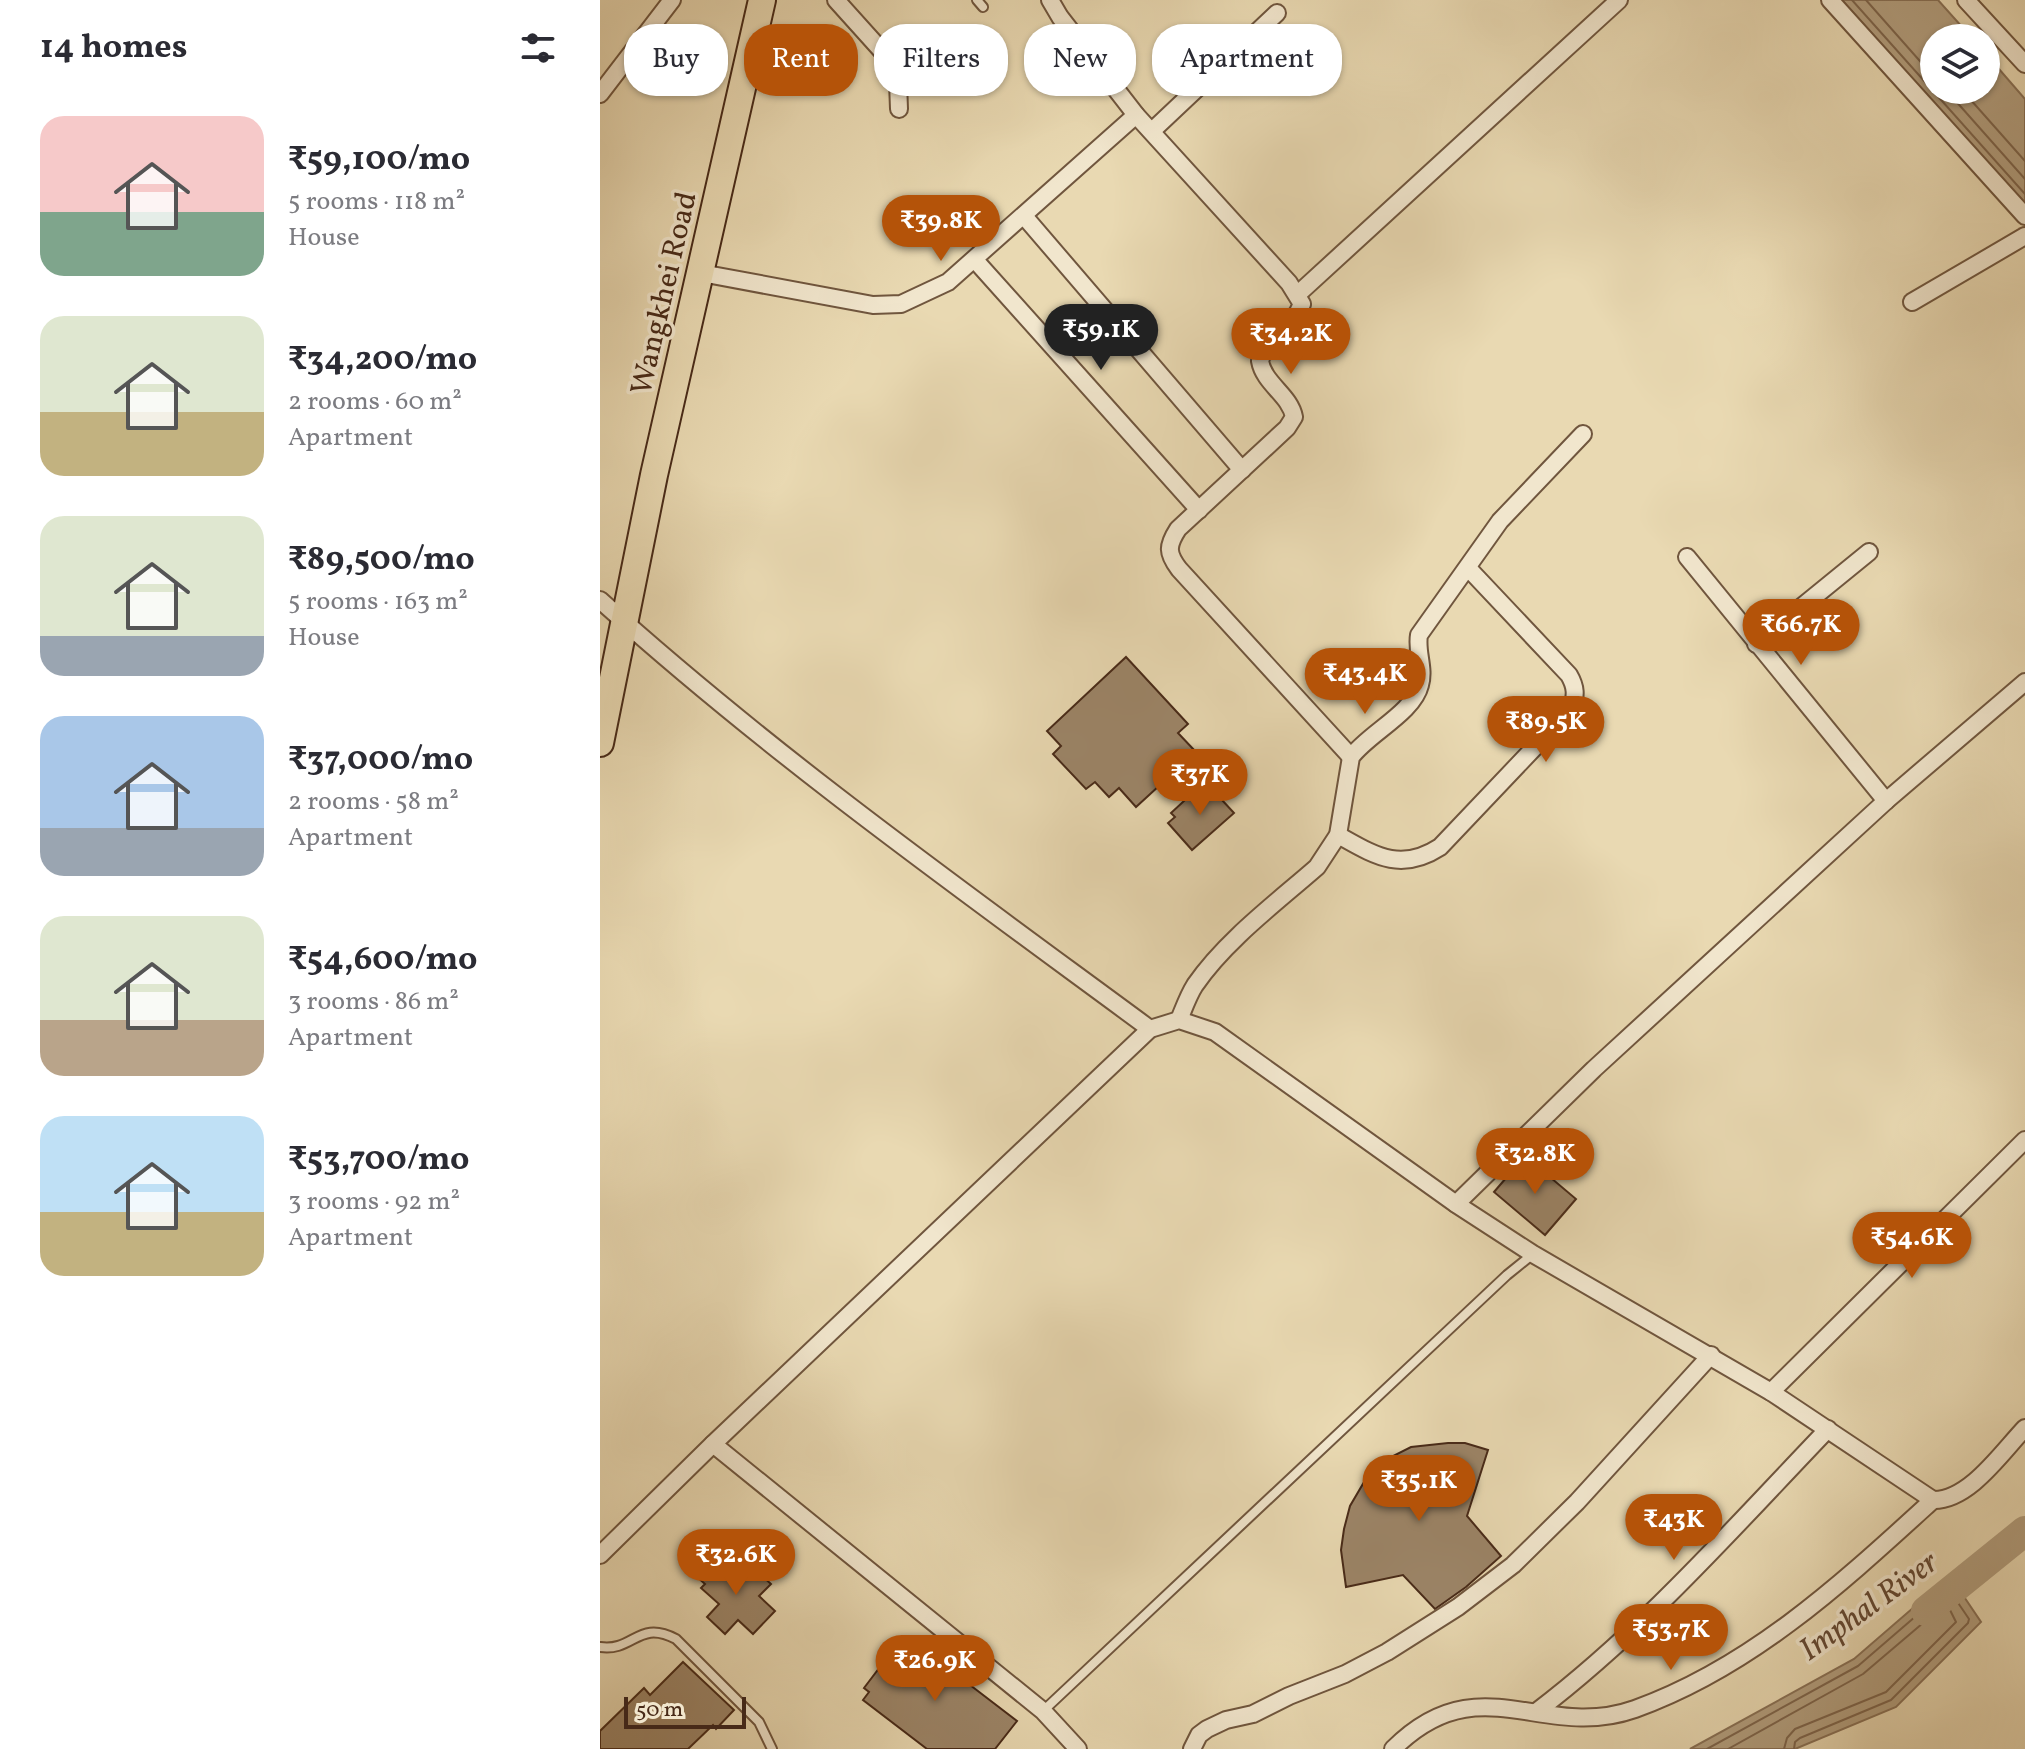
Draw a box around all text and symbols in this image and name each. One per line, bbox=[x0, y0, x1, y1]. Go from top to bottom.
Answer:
chip: Buy bbox=[624, 24, 728, 96]
chip: Rent bbox=[744, 24, 858, 96]
chip: Filters bbox=[874, 24, 1008, 96]
chip: New bbox=[1024, 24, 1136, 96]
chip: Apartment bbox=[1152, 24, 1342, 96]
map controls bbox=[1920, 24, 2000, 104]
button: layers bbox=[1920, 24, 2000, 104]
text: 14 homes bbox=[40, 25, 187, 72]
icon: filters bbox=[516, 26, 560, 70]
text: ₹59,100/mo bbox=[288, 137, 470, 184]
icon: home bbox=[104, 148, 200, 244]
text: 5 rooms · 118 m² bbox=[288, 184, 465, 220]
street label: Wangkhei Road bbox=[621, 188, 709, 399]
pin: ₹39.8K bbox=[876, 195, 1006, 263]
text: ₹39.8K bbox=[900, 203, 982, 239]
text: House bbox=[288, 220, 360, 256]
pin: ₹59.1K bbox=[1036, 304, 1166, 372]
pin: ₹34.2K bbox=[1226, 308, 1356, 376]
text: ₹59.1K bbox=[1062, 312, 1140, 348]
text: ₹34.2K bbox=[1249, 316, 1333, 352]
text: ₹34,200/mo bbox=[288, 337, 477, 384]
icon: home bbox=[104, 348, 200, 444]
text: 2 rooms · 60 m² bbox=[288, 384, 462, 420]
text: Apartment bbox=[288, 420, 413, 456]
text: ₹89,500/mo bbox=[288, 537, 475, 584]
icon: home bbox=[104, 548, 200, 644]
text: 5 rooms · 163 m² bbox=[288, 584, 468, 620]
pin: ₹66.7K bbox=[1736, 599, 1866, 667]
text: ₹66.7K bbox=[1761, 607, 1841, 643]
text: House bbox=[288, 620, 360, 656]
pin: ₹43.4K bbox=[1300, 648, 1430, 716]
text: ₹43.4K bbox=[1323, 656, 1407, 692]
pin: ₹89.5K bbox=[1481, 696, 1611, 764]
text: ₹89.5K bbox=[1505, 704, 1587, 740]
text: ₹37,000/mo bbox=[288, 737, 473, 784]
icon: home bbox=[104, 748, 200, 844]
pin: ₹37K bbox=[1153, 749, 1247, 817]
text: ₹37K bbox=[1171, 757, 1229, 793]
text: 2 rooms · 58 m² bbox=[288, 784, 459, 820]
text: Apartment bbox=[288, 820, 413, 856]
text: ₹54,600/mo bbox=[288, 937, 477, 984]
icon: home bbox=[104, 948, 200, 1044]
text: 3 rooms · 86 m² bbox=[288, 984, 459, 1020]
text: Apartment bbox=[288, 1020, 413, 1056]
pin: ₹32.8K bbox=[1470, 1128, 1600, 1196]
text: ₹32.8K bbox=[1494, 1136, 1576, 1172]
text: ₹53,700/mo bbox=[288, 1137, 469, 1184]
icon: home bbox=[104, 1148, 200, 1244]
text: 3 rooms · 92 m² bbox=[288, 1184, 460, 1220]
pin: ₹54.6K bbox=[1847, 1212, 1977, 1280]
text: Apartment bbox=[288, 1220, 413, 1256]
text: ₹54.6K bbox=[1870, 1220, 1954, 1256]
pin: ₹35.1K bbox=[1354, 1455, 1484, 1523]
text: ₹35.1K bbox=[1381, 1463, 1457, 1499]
pin: ₹43K bbox=[1627, 1494, 1721, 1562]
text: ₹43K bbox=[1643, 1502, 1705, 1538]
pin: ₹32.6K bbox=[671, 1529, 801, 1597]
text: ₹32.6K bbox=[695, 1537, 777, 1573]
water label: Imphal River bbox=[1791, 1541, 1949, 1673]
pin: ₹53.7K bbox=[1606, 1604, 1736, 1672]
text: ₹53.7K bbox=[1632, 1612, 1710, 1648]
pin: ₹26.9K bbox=[870, 1635, 1000, 1703]
text: ₹26.9K bbox=[894, 1643, 976, 1679]
scale bar bbox=[624, 1693, 746, 1729]
text: 50 m bbox=[636, 1695, 683, 1726]

